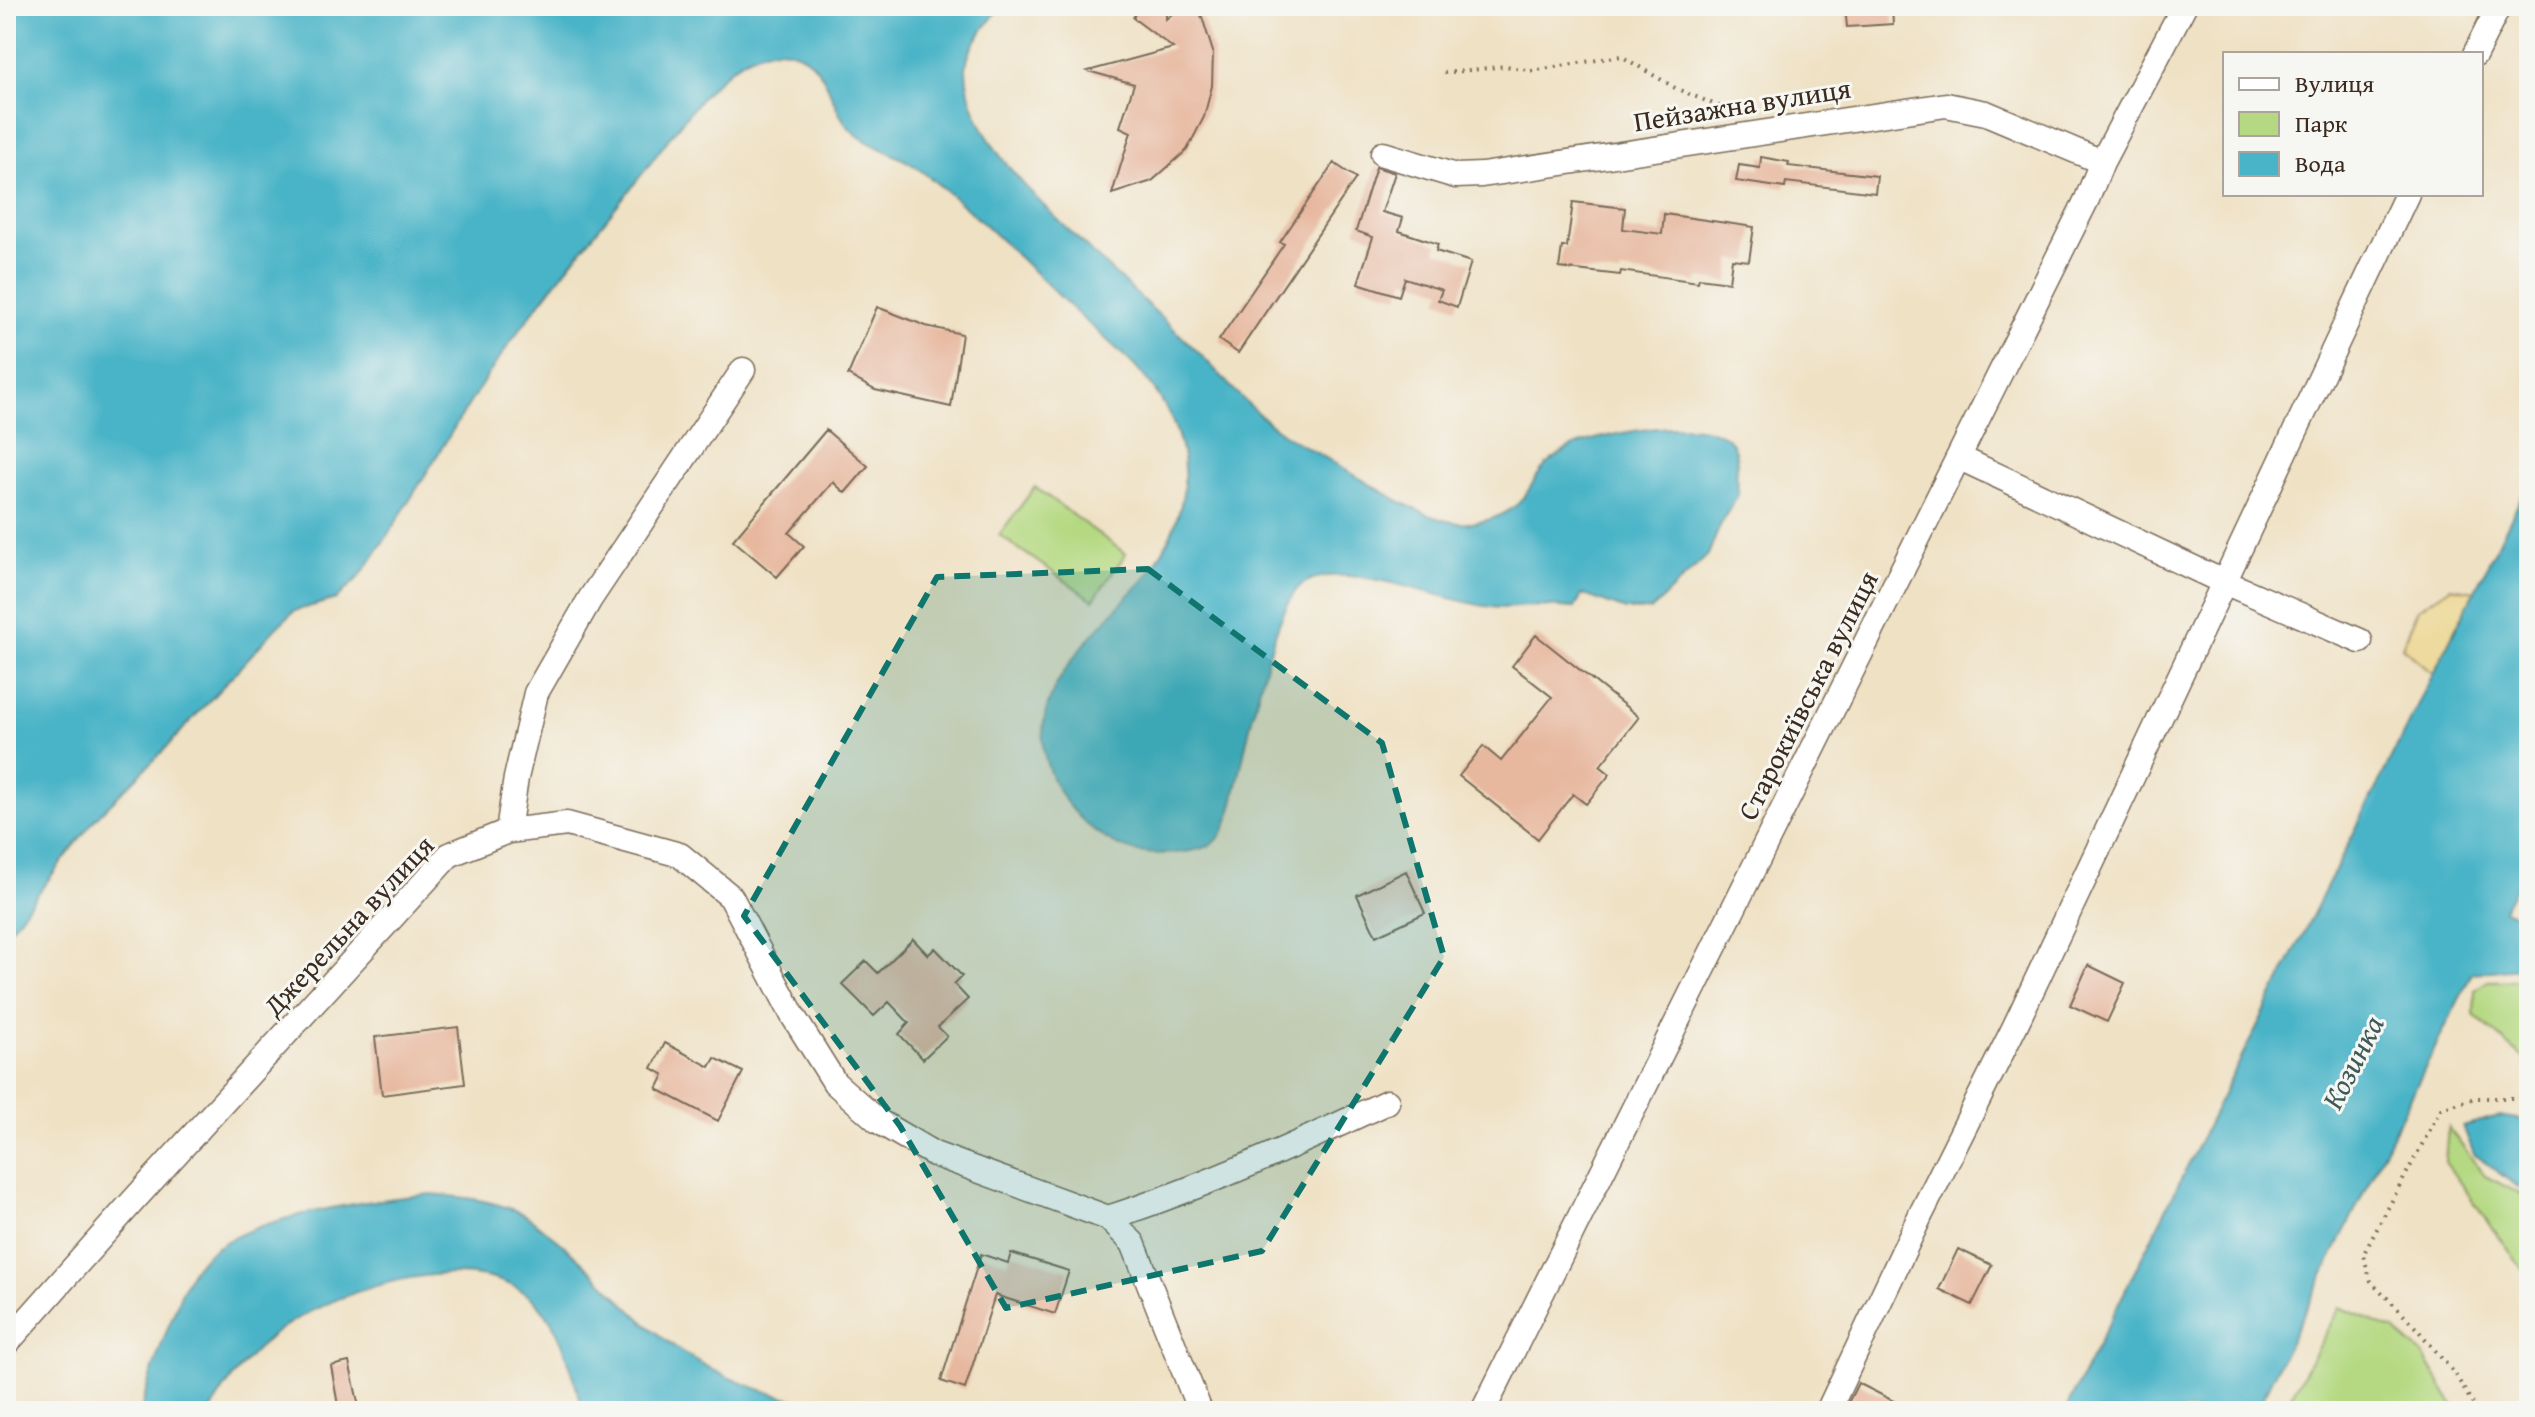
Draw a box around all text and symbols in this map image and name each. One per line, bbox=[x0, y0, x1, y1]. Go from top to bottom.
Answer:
legend bbox=[2223, 52, 2483, 196]
text: Вулиця bbox=[2295, 66, 2374, 101]
street label: Пейзажна вулиця bbox=[1630, 67, 1854, 141]
text: Парк bbox=[2295, 106, 2348, 141]
text: Вода bbox=[2295, 146, 2346, 181]
street label: Старокиївська вулиця bbox=[1726, 563, 1888, 827]
street label: Джерельна вулиця bbox=[252, 825, 443, 1025]
water label: Козинка bbox=[2310, 1007, 2394, 1116]

